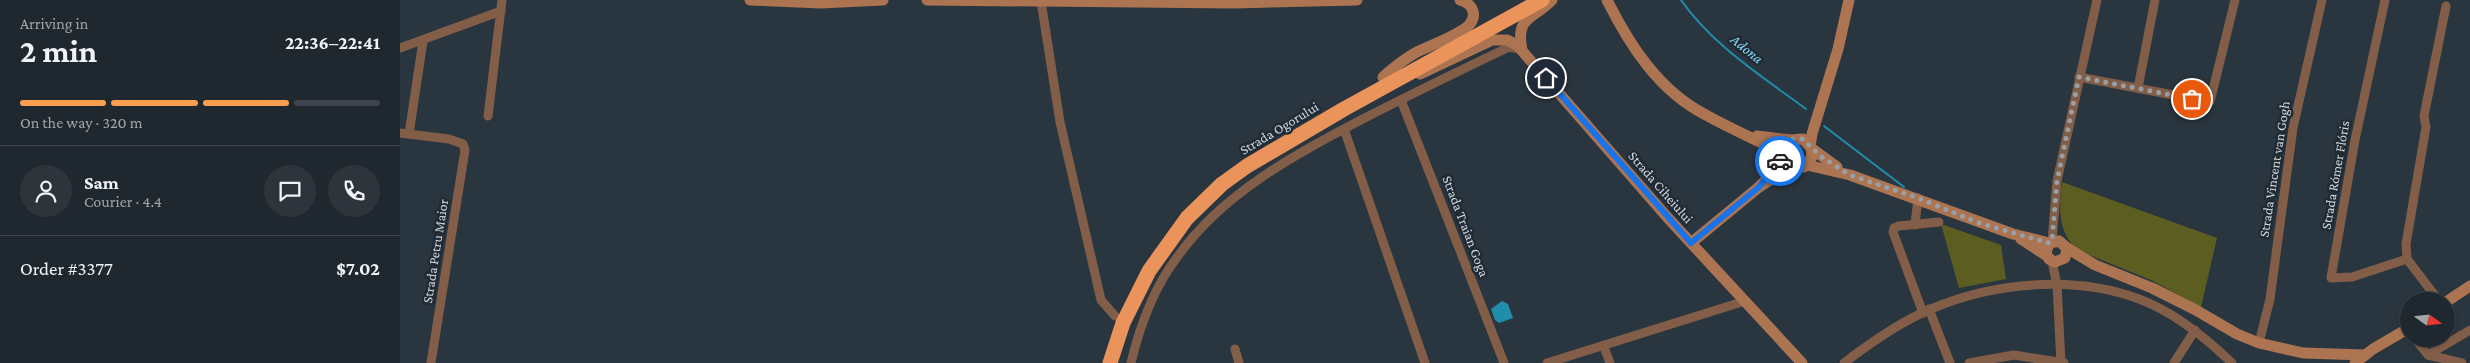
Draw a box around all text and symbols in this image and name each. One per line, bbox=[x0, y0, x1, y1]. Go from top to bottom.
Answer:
text: Arriving in bbox=[20, 15, 88, 32]
water label: Adona bbox=[1727, 31, 1766, 67]
text: 22:36–22:41 bbox=[285, 32, 380, 53]
text: 2 min bbox=[20, 33, 97, 69]
pin bbox=[1525, 57, 1567, 99]
icon: home bbox=[1532, 64, 1560, 92]
pin bbox=[2171, 78, 2213, 120]
icon: bag bbox=[2178, 85, 2206, 113]
street label: Strada Ogorului bbox=[1237, 98, 1322, 158]
street label: Strada Vincent van Gogh bbox=[2255, 99, 2293, 238]
text: On the way · 320 m bbox=[20, 114, 142, 131]
street label: Strada Rómer Flóris bbox=[2318, 119, 2352, 231]
courier bbox=[1755, 136, 1805, 186]
icon: car bbox=[1766, 147, 1794, 175]
street label: Strada Ciheiului bbox=[1625, 148, 1697, 227]
button: person bbox=[20, 165, 72, 217]
button: chat bbox=[264, 165, 316, 217]
button: phone bbox=[328, 165, 380, 217]
text: Sam bbox=[84, 172, 119, 193]
street label: Strada Traian Goga bbox=[1439, 173, 1493, 279]
text: Courier · 4.4 bbox=[84, 193, 162, 210]
street label: Strada Petru Maior bbox=[419, 198, 451, 304]
text: Order #3377 bbox=[20, 258, 113, 279]
text: $7.02 bbox=[336, 258, 380, 279]
north arrow bbox=[2400, 292, 2455, 348]
map controls bbox=[2400, 292, 2455, 347]

